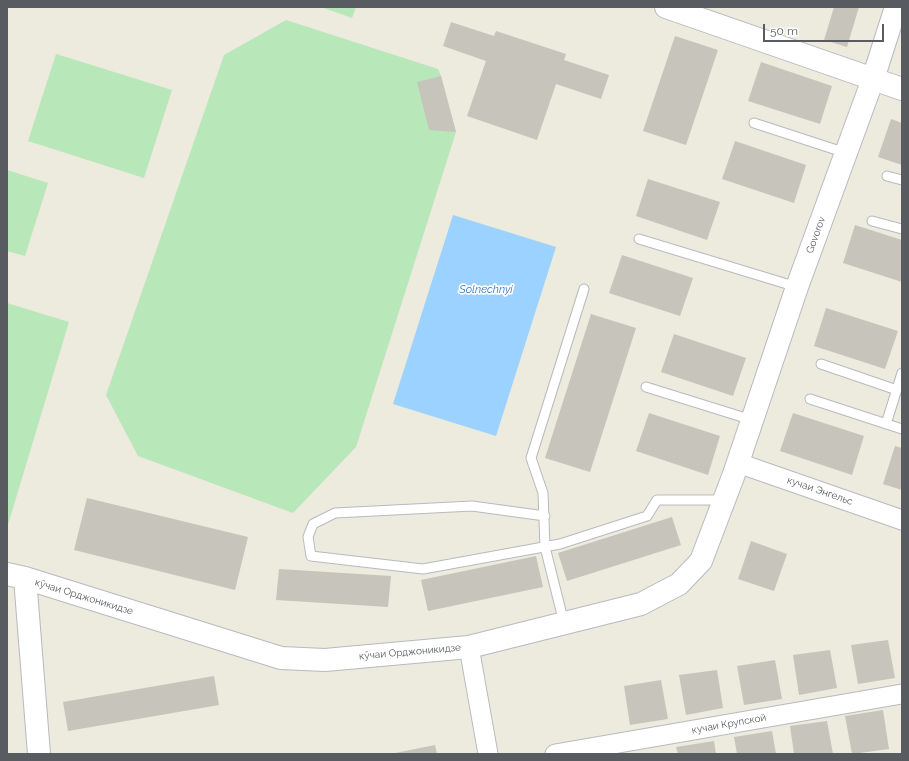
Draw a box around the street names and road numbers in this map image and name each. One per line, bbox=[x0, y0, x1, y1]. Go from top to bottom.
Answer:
street label: Govorov bbox=[804, 215, 828, 255]
street label: кучаи Энгельс bbox=[786, 474, 854, 508]
street label: кӯчаи Орджоникидзе bbox=[33, 576, 135, 618]
street label: кӯчаи Орджоникидзе bbox=[359, 642, 461, 662]
street label: кучаи Крупской bbox=[691, 712, 767, 736]

